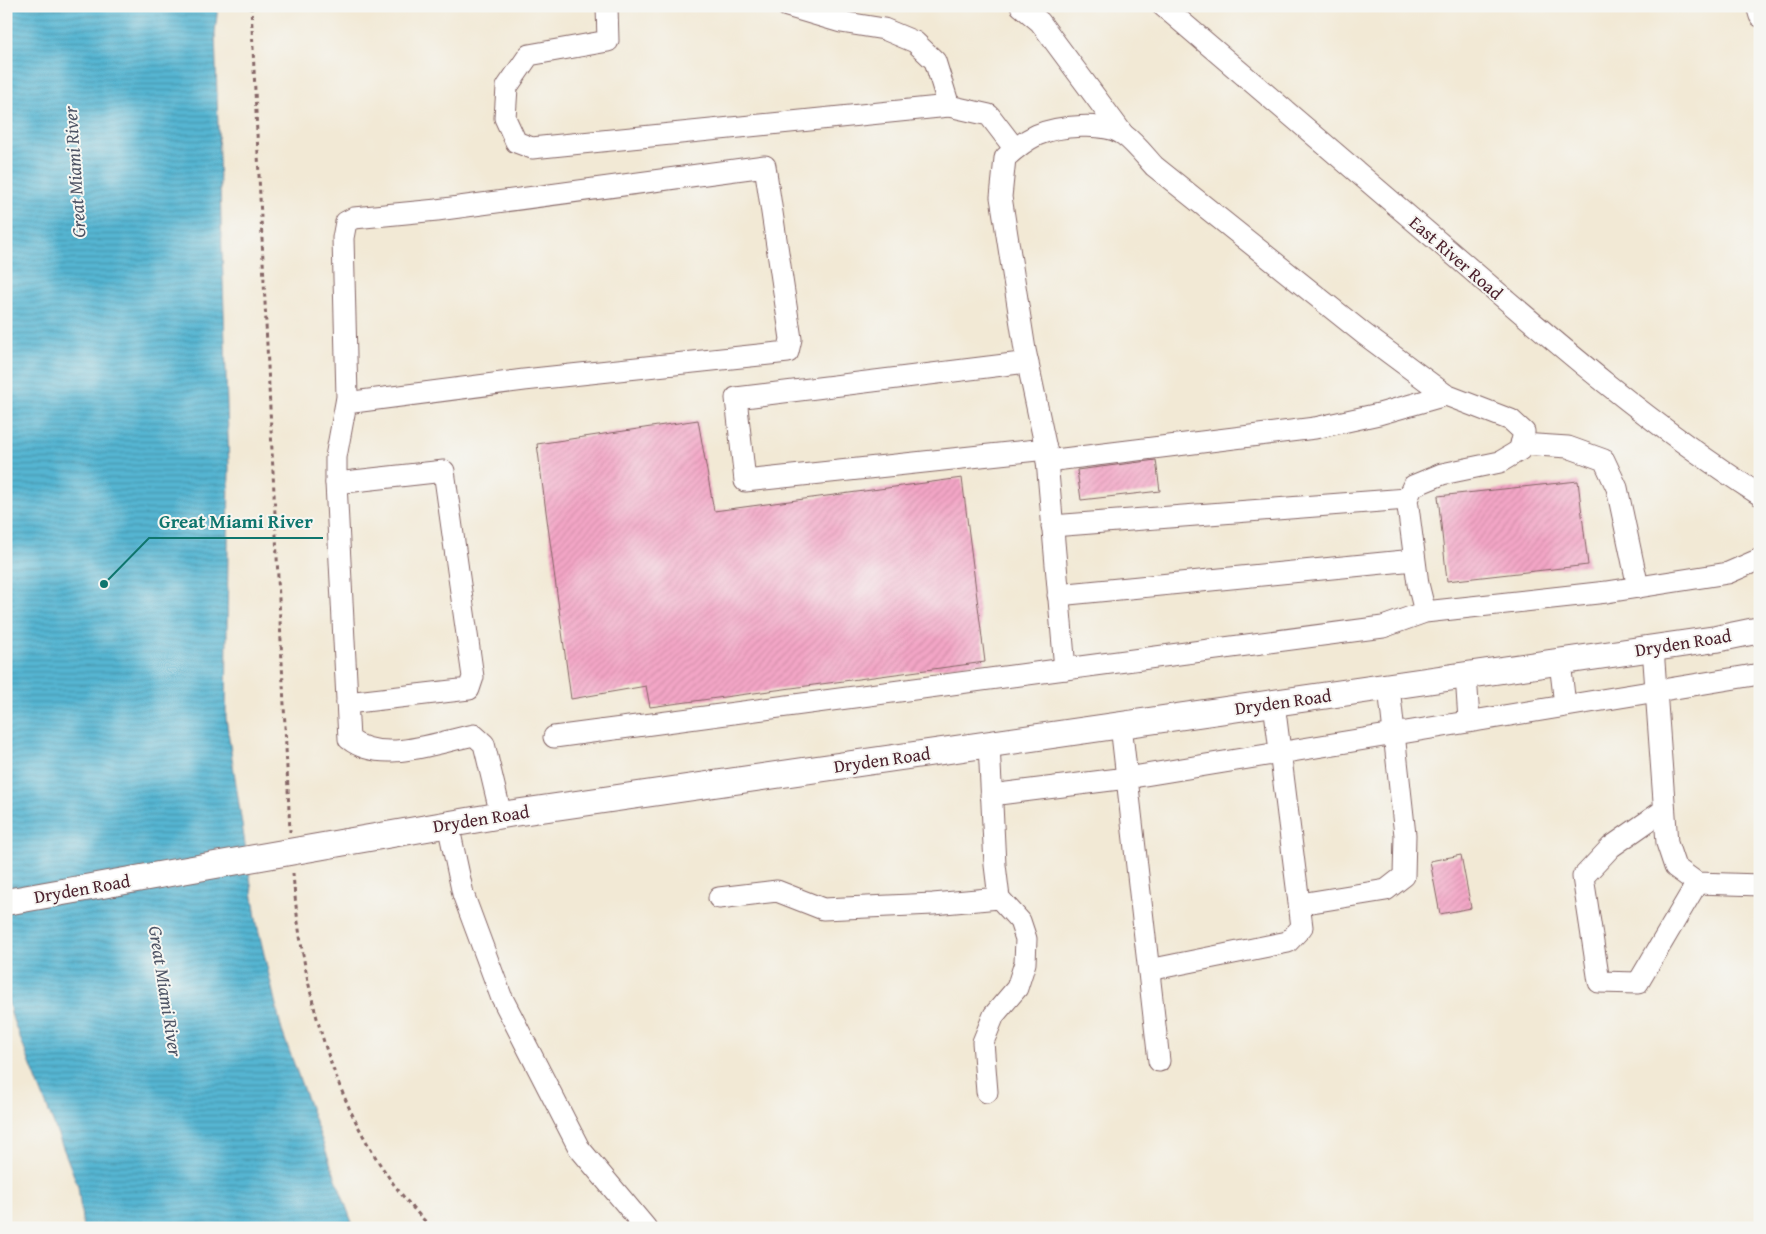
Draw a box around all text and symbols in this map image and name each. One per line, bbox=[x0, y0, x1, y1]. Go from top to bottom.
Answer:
water label: Great Miami River bbox=[55, 104, 93, 239]
street label: East River Road bbox=[1403, 209, 1509, 306]
callout: Great Miami River bbox=[149, 504, 323, 538]
text: Great Miami River bbox=[159, 507, 313, 535]
street label: Dryden Road bbox=[1633, 622, 1733, 663]
street label: Dryden Road bbox=[1233, 681, 1333, 722]
street label: Dryden Road bbox=[832, 739, 932, 780]
street label: Dryden Road bbox=[431, 798, 531, 839]
street label: Dryden Road bbox=[32, 867, 132, 910]
water label: Great Miami River bbox=[142, 924, 190, 1059]

